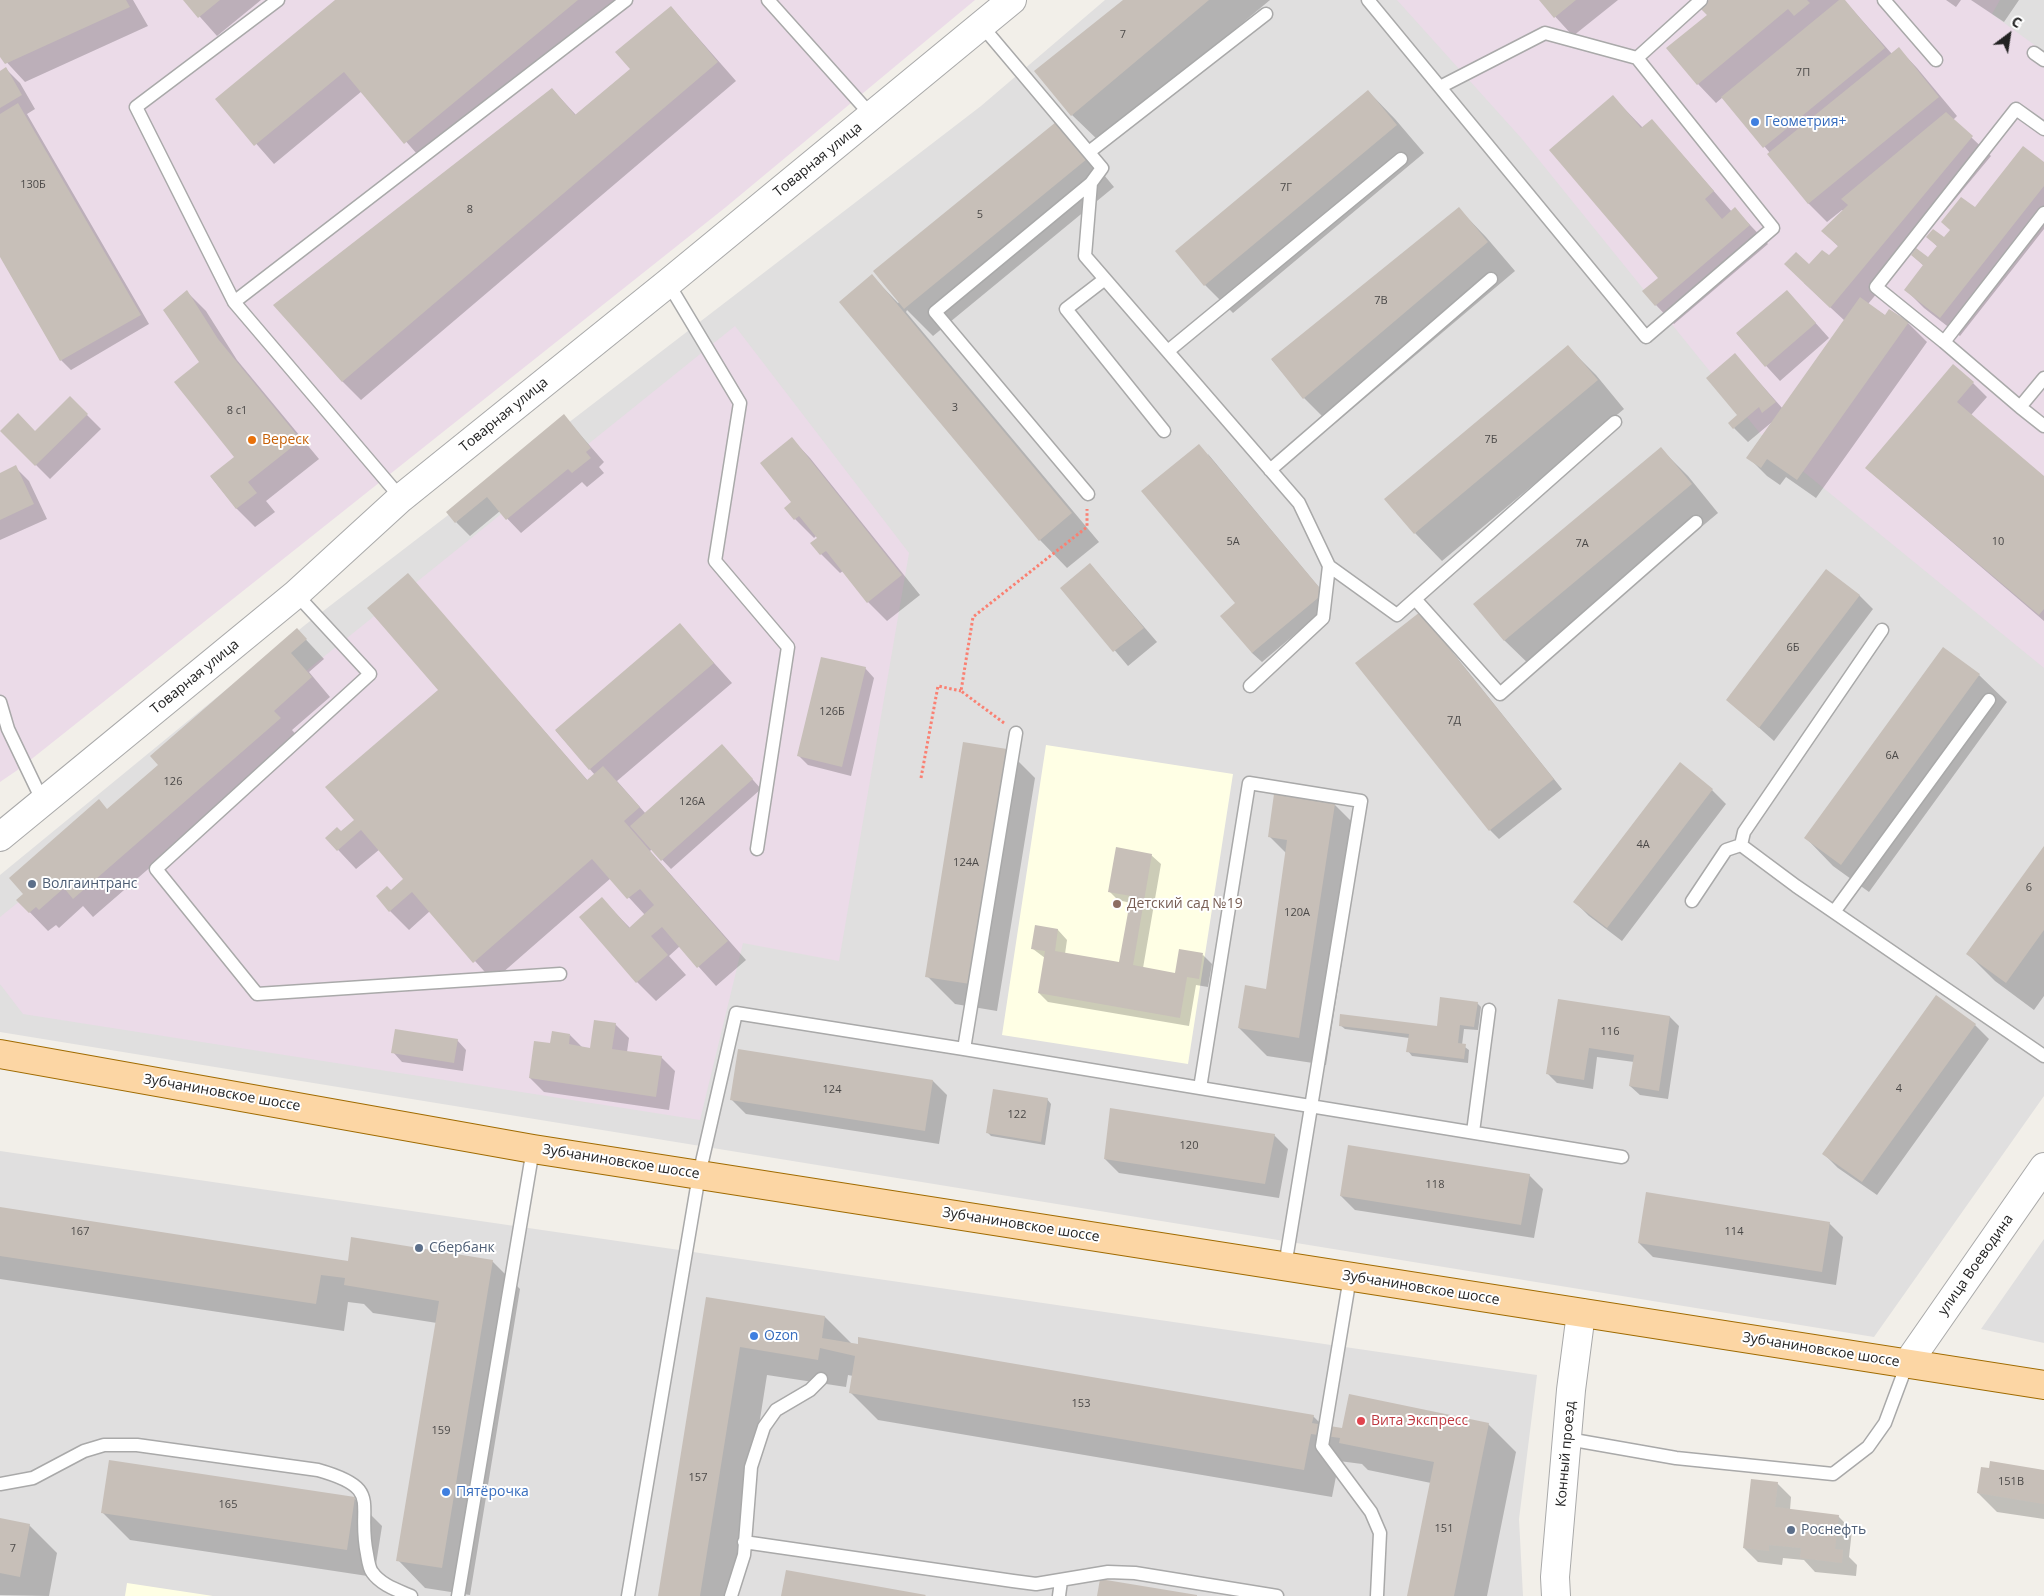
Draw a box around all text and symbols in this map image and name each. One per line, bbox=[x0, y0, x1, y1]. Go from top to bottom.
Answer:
north arrow bbox=[1984, 10, 2034, 60]
text: С bbox=[2008, 11, 2026, 32]
house number: 7 bbox=[1120, 28, 1126, 42]
house number: 7П bbox=[1796, 66, 1810, 80]
place label: Геометрия+ bbox=[1765, 114, 1847, 130]
marker: Геометрия+ bbox=[1749, 116, 1761, 128]
street label: Товарная улица bbox=[770, 119, 866, 201]
house number: 130Б bbox=[20, 178, 46, 192]
house number: 7Г bbox=[1280, 181, 1292, 195]
house number: 8 bbox=[467, 203, 473, 217]
house number: 5 bbox=[977, 208, 983, 222]
house number: 7В bbox=[1374, 294, 1388, 308]
street label: Товарная улица bbox=[456, 374, 552, 456]
house number: 3 bbox=[952, 401, 958, 415]
house number: 8 с1 bbox=[227, 404, 247, 418]
place label: Вереск bbox=[262, 432, 309, 448]
house number: 7Б bbox=[1484, 433, 1498, 447]
marker: Вереск bbox=[246, 434, 258, 446]
house number: 5А bbox=[1226, 535, 1240, 549]
house number: 10 bbox=[1992, 535, 2004, 549]
house number: 7А bbox=[1575, 537, 1589, 551]
street label: Товарная улица bbox=[147, 636, 243, 718]
house number: 6Б bbox=[1786, 641, 1800, 655]
house number: 126Б bbox=[819, 705, 845, 719]
house number: 7Д bbox=[1447, 714, 1461, 728]
house number: 6А bbox=[1885, 749, 1899, 763]
house number: 126 bbox=[164, 775, 182, 789]
house number: 126А bbox=[679, 795, 705, 809]
house number: 4А bbox=[1636, 838, 1650, 852]
house number: 124А bbox=[953, 856, 979, 870]
place label: Волгаинтранс bbox=[42, 876, 138, 892]
marker: Волгаинтранс bbox=[26, 878, 38, 890]
house number: 6 bbox=[2026, 881, 2032, 895]
place label: Детский сад №19 bbox=[1127, 896, 1243, 912]
marker: Детский сад №19 bbox=[1111, 898, 1123, 910]
house number: 120А bbox=[1284, 906, 1310, 920]
house number: 116 bbox=[1601, 1025, 1619, 1039]
street label: Зубчаниновское шоссе bbox=[142, 1071, 302, 1115]
house number: 4 bbox=[1896, 1082, 1902, 1096]
house number: 124 bbox=[823, 1083, 841, 1097]
house number: 122 bbox=[1008, 1108, 1026, 1122]
house number: 120 bbox=[1180, 1139, 1198, 1153]
street label: Зубчаниновское шоссе bbox=[541, 1141, 701, 1183]
house number: 118 bbox=[1426, 1178, 1444, 1192]
street label: Зубчаниновское шоссе bbox=[941, 1204, 1101, 1246]
street label: улица Воеводина bbox=[1935, 1211, 2017, 1319]
house number: 167 bbox=[71, 1225, 89, 1239]
house number: 114 bbox=[1725, 1225, 1743, 1239]
place label: Сбербанк bbox=[429, 1240, 495, 1256]
marker: Сбербанк bbox=[413, 1242, 425, 1254]
street label: Зубчаниновское шоссе bbox=[1341, 1267, 1501, 1309]
place label: Ozon bbox=[764, 1328, 798, 1344]
street label: Зубчаниновское шоссе bbox=[1741, 1329, 1901, 1371]
marker: Ozon bbox=[748, 1330, 760, 1342]
house number: 153 bbox=[1072, 1397, 1090, 1411]
street label: Конный проезд bbox=[1553, 1400, 1579, 1508]
place label: Вита Экспресс bbox=[1371, 1413, 1468, 1429]
marker: Вита Экспресс bbox=[1355, 1415, 1367, 1427]
house number: 159 bbox=[432, 1424, 450, 1438]
house number: 157 bbox=[689, 1471, 707, 1485]
house number: 151В bbox=[1998, 1475, 2024, 1489]
place label: Пятёрочка bbox=[456, 1484, 529, 1500]
marker: Пятёрочка bbox=[440, 1486, 452, 1498]
house number: 165 bbox=[219, 1498, 237, 1512]
house number: 151 bbox=[1435, 1522, 1453, 1536]
place label: Роснефть bbox=[1801, 1522, 1866, 1538]
marker: Роснефть bbox=[1785, 1524, 1797, 1536]
house number: 7 bbox=[10, 1542, 16, 1556]

